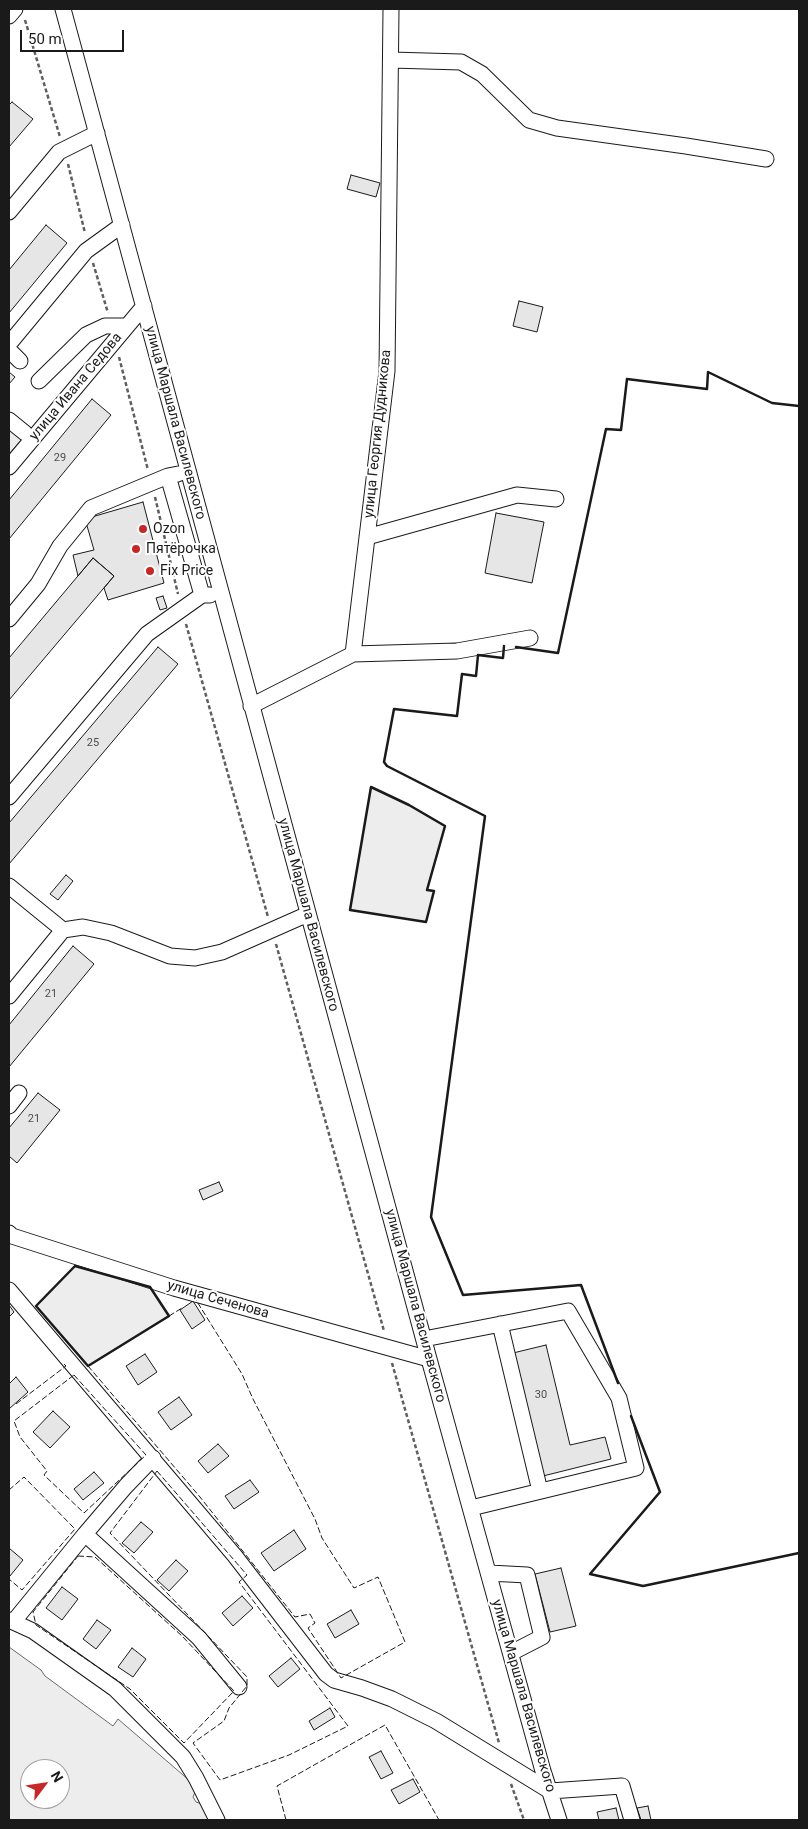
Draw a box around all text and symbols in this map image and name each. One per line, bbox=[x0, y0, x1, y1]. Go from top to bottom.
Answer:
scale bar bbox=[22, 20, 126, 52]
text: 50 m bbox=[28, 30, 62, 48]
street label: улица Маршала Василевского bbox=[141, 324, 209, 522]
street label: улица Ивана Седова bbox=[26, 330, 126, 444]
street label: улица Георгия Дудникова bbox=[361, 349, 395, 519]
house number: 29 bbox=[54, 451, 66, 465]
place label: Ozon bbox=[153, 521, 185, 537]
marker: Ozon bbox=[137, 523, 149, 535]
place label: Пятёрочка bbox=[146, 541, 216, 557]
marker: Пятёрочка bbox=[130, 543, 142, 555]
place label: Fix Price bbox=[160, 563, 213, 579]
marker: Fix Price bbox=[144, 565, 156, 577]
house number: 25 bbox=[87, 736, 99, 750]
street label: улица Маршала Василевского bbox=[274, 816, 342, 1014]
house number: 21 bbox=[45, 987, 57, 1001]
house number: 21 bbox=[28, 1112, 40, 1126]
street label: улица Маршала Василевского bbox=[381, 1207, 449, 1405]
street label: улица Сеченова bbox=[165, 1277, 271, 1323]
house number: 30 bbox=[535, 1388, 547, 1402]
street label: улица Маршала Василевского bbox=[487, 1598, 559, 1794]
north arrow bbox=[20, 1759, 70, 1809]
text: N bbox=[48, 1768, 66, 1785]

